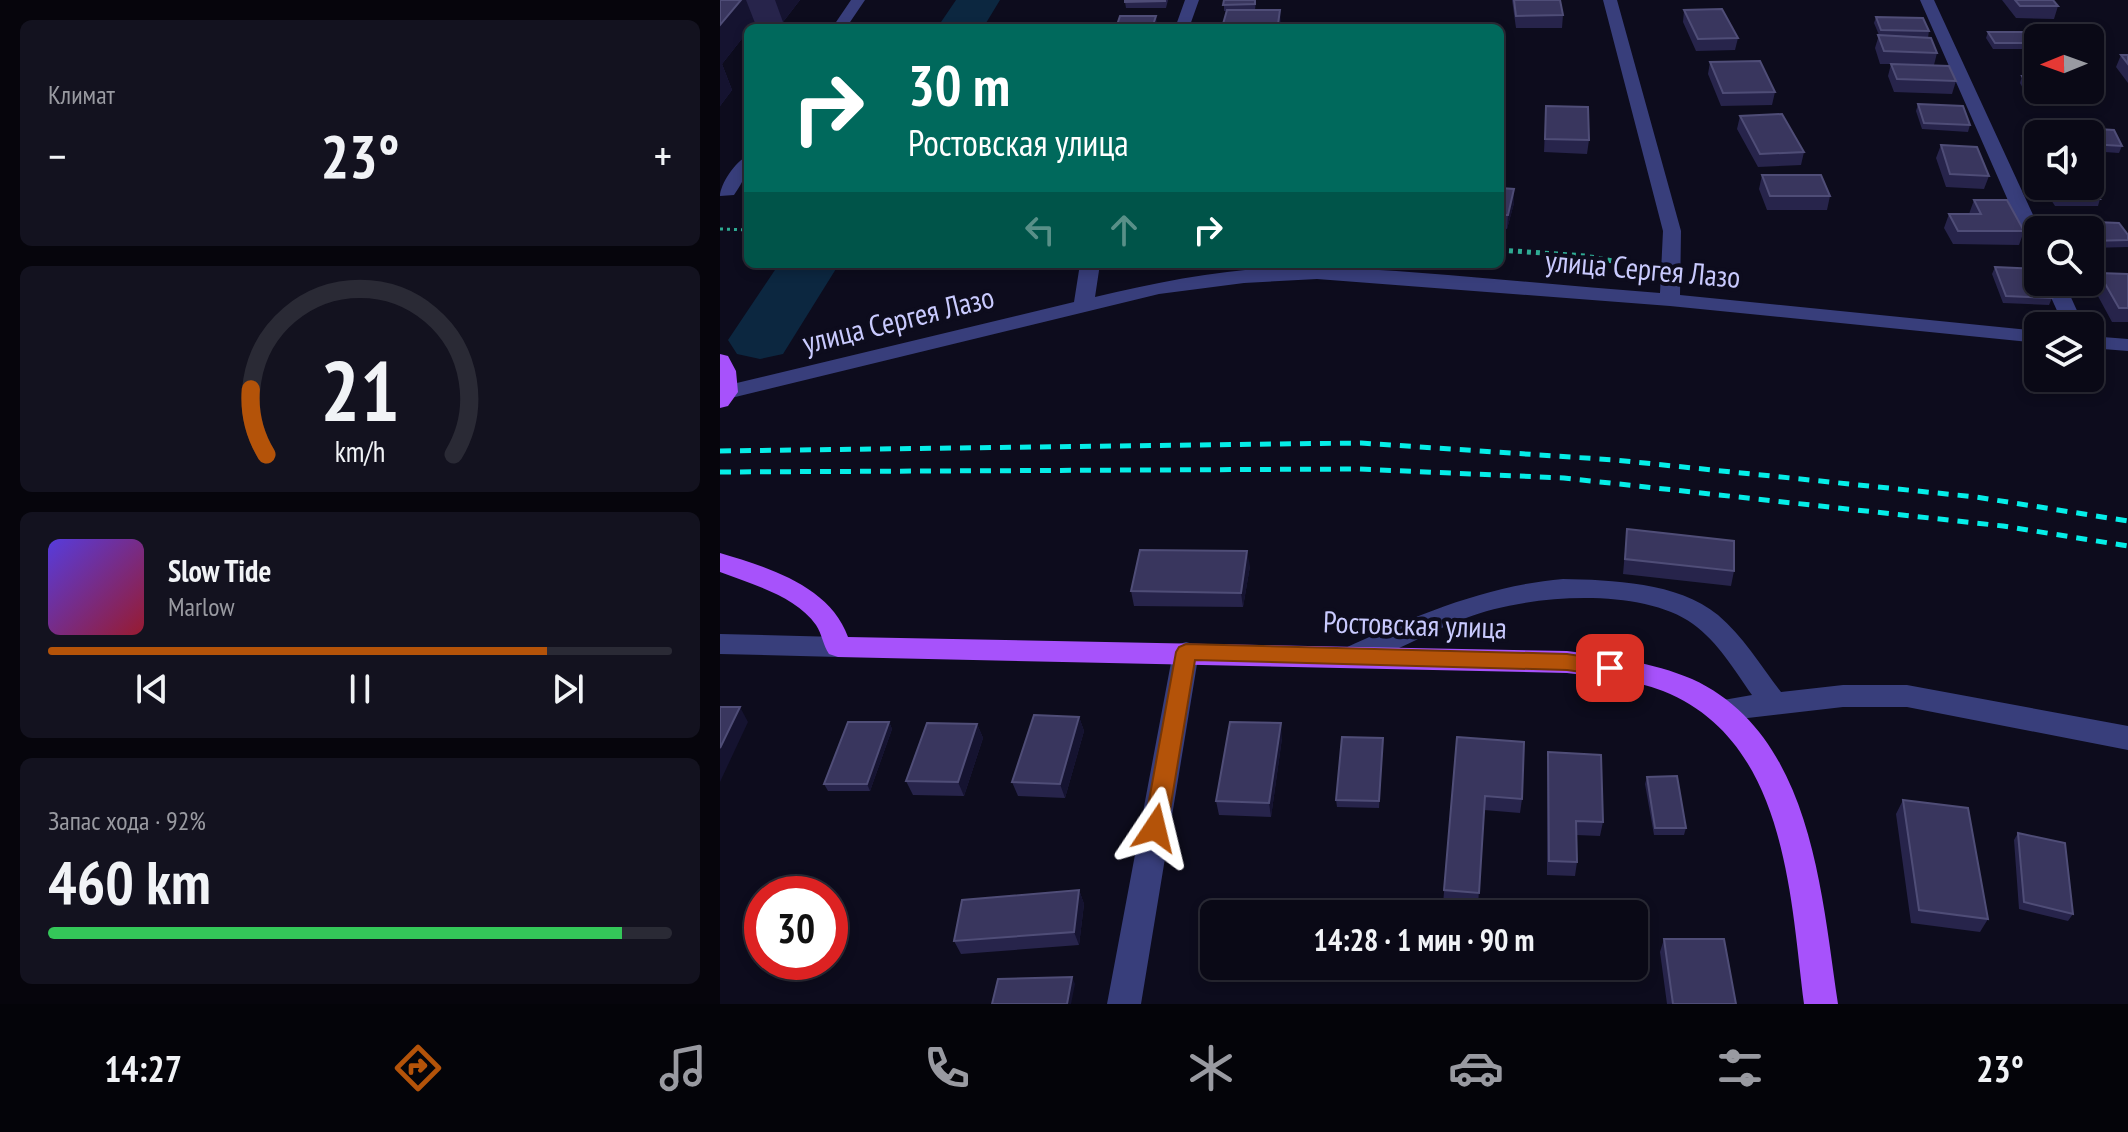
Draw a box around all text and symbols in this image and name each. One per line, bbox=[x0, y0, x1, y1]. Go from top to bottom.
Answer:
north arrow bbox=[2024, 24, 2104, 104]
map controls bbox=[2024, 24, 2104, 392]
text: 30 m bbox=[908, 49, 1010, 121]
icon: right bbox=[776, 56, 880, 160]
text: Климат bbox=[48, 78, 115, 111]
text: 23° bbox=[320, 117, 400, 195]
text: Ростовская улица bbox=[908, 119, 1129, 166]
button: sound bbox=[2024, 120, 2104, 200]
text: − bbox=[48, 127, 66, 184]
text: + bbox=[654, 127, 672, 184]
icon: left bbox=[1018, 208, 1062, 252]
icon: ahead bbox=[1102, 208, 1146, 252]
icon: right bbox=[1186, 208, 1230, 252]
button: search bbox=[2024, 216, 2104, 296]
street label: улица Сергея Лазо bbox=[1544, 240, 1742, 296]
street label: улица Сергея Лазо bbox=[798, 276, 998, 362]
button: layers bbox=[2024, 312, 2104, 392]
text: 21 bbox=[320, 336, 400, 444]
text: km/h bbox=[335, 433, 385, 470]
text: Slow Tide bbox=[168, 551, 271, 590]
text: Marlow bbox=[168, 590, 234, 623]
street label: Ростовская улица bbox=[1322, 601, 1508, 647]
pin bbox=[1576, 634, 1644, 702]
icon: arrive bbox=[1588, 646, 1632, 690]
icon: previous bbox=[130, 667, 174, 711]
icon: pause bbox=[338, 667, 382, 711]
icon: next bbox=[546, 667, 590, 711]
position arrow bbox=[1113, 786, 1197, 870]
text: Запас хода · 92% bbox=[48, 804, 206, 837]
text: 460 km bbox=[48, 843, 211, 921]
speed limit sign: 30 bbox=[744, 876, 848, 980]
text: 14:28 · 1 мин · 90 m bbox=[1314, 920, 1534, 959]
icon: directions bbox=[390, 1040, 446, 1096]
icon: music bbox=[655, 1040, 711, 1096]
icon: phone bbox=[919, 1040, 975, 1096]
icon: climate bbox=[1183, 1040, 1239, 1096]
icon: car bbox=[1448, 1040, 1504, 1096]
icon: filters bbox=[1712, 1040, 1768, 1096]
text: 14:27 bbox=[104, 1045, 182, 1092]
text: 23° bbox=[1976, 1045, 2024, 1092]

